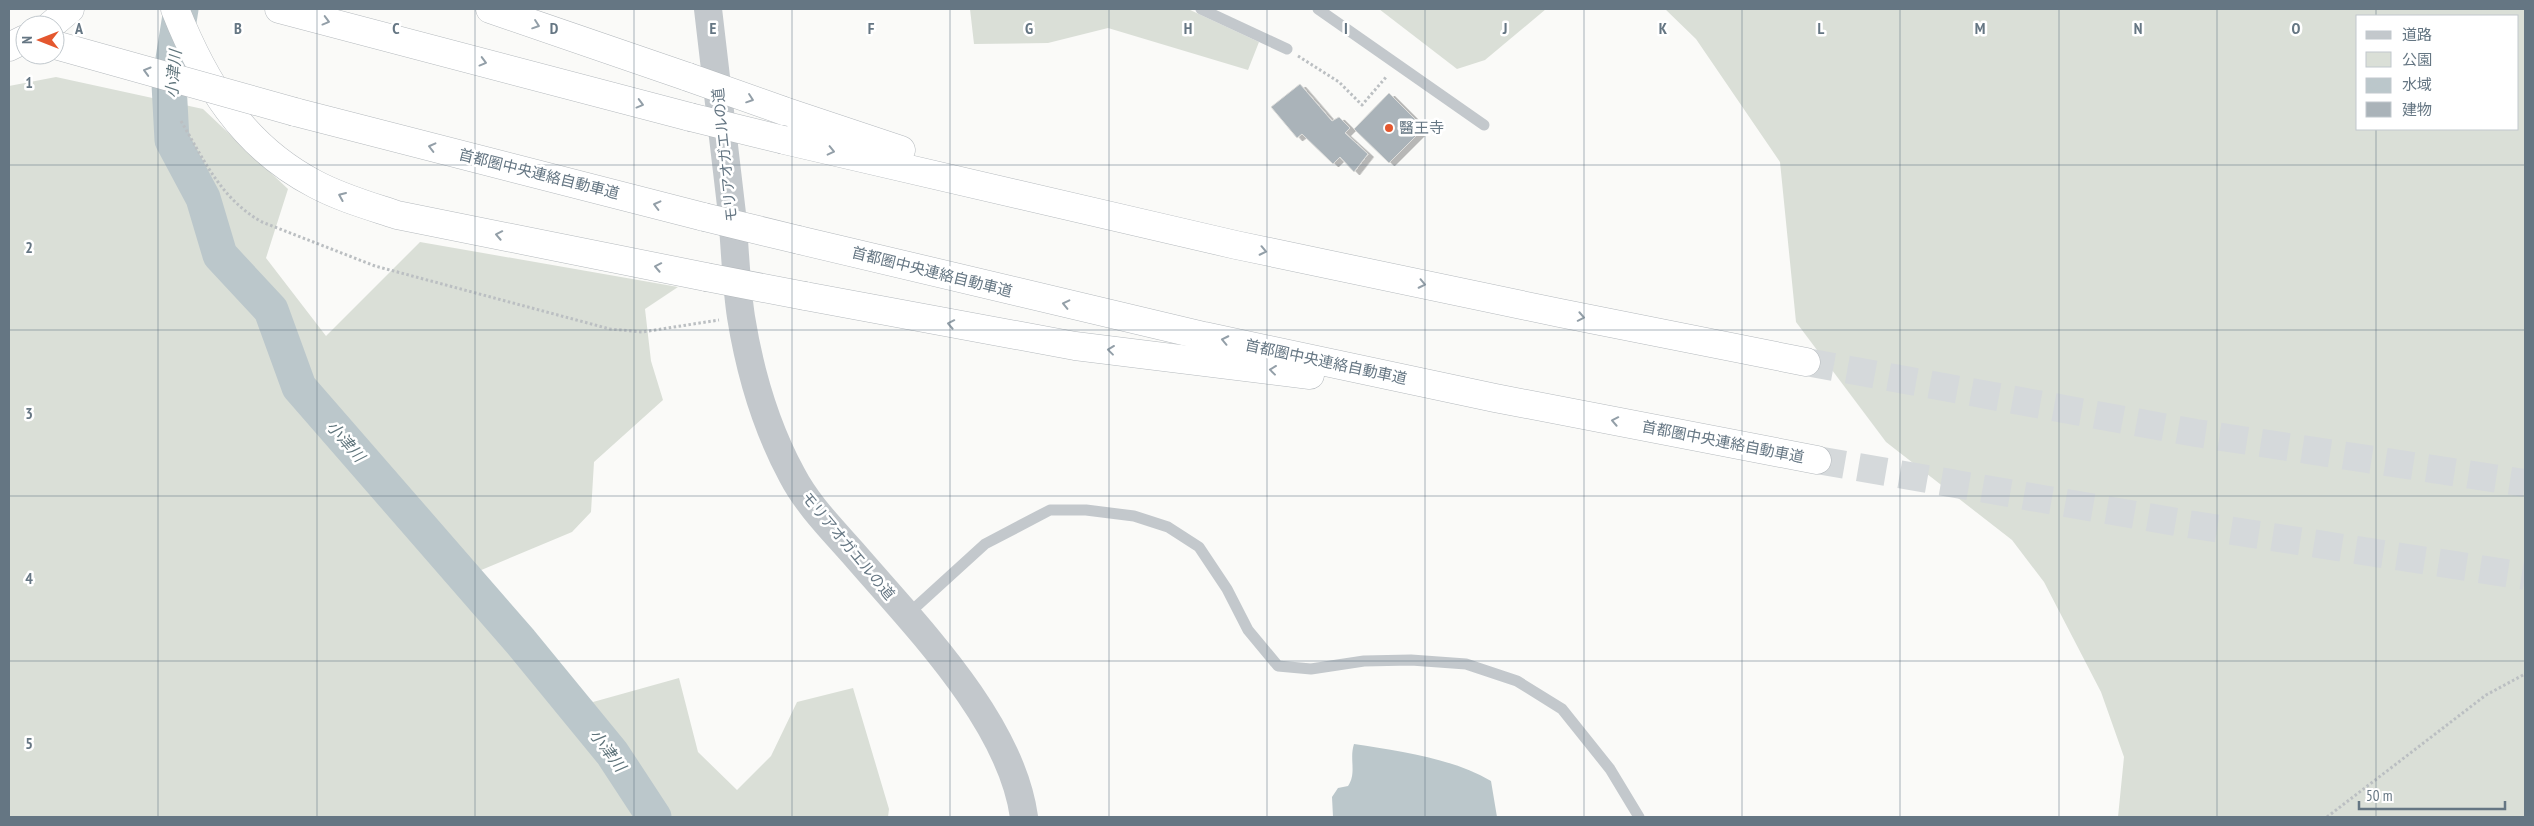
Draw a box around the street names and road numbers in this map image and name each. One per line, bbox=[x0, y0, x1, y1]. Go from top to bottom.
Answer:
street label: モリアオガエルの道 bbox=[708, 87, 741, 223]
street label: 首都圏中央連絡自動車道 bbox=[457, 144, 621, 203]
street label: 首都圏中央連絡自動車道 bbox=[850, 242, 1014, 301]
street label: 首都圏中央連絡自動車道 bbox=[1243, 335, 1409, 388]
street label: 首都圏中央連絡自動車道 bbox=[1640, 416, 1806, 467]
street label: モリアオガエルの道 bbox=[798, 488, 899, 603]

